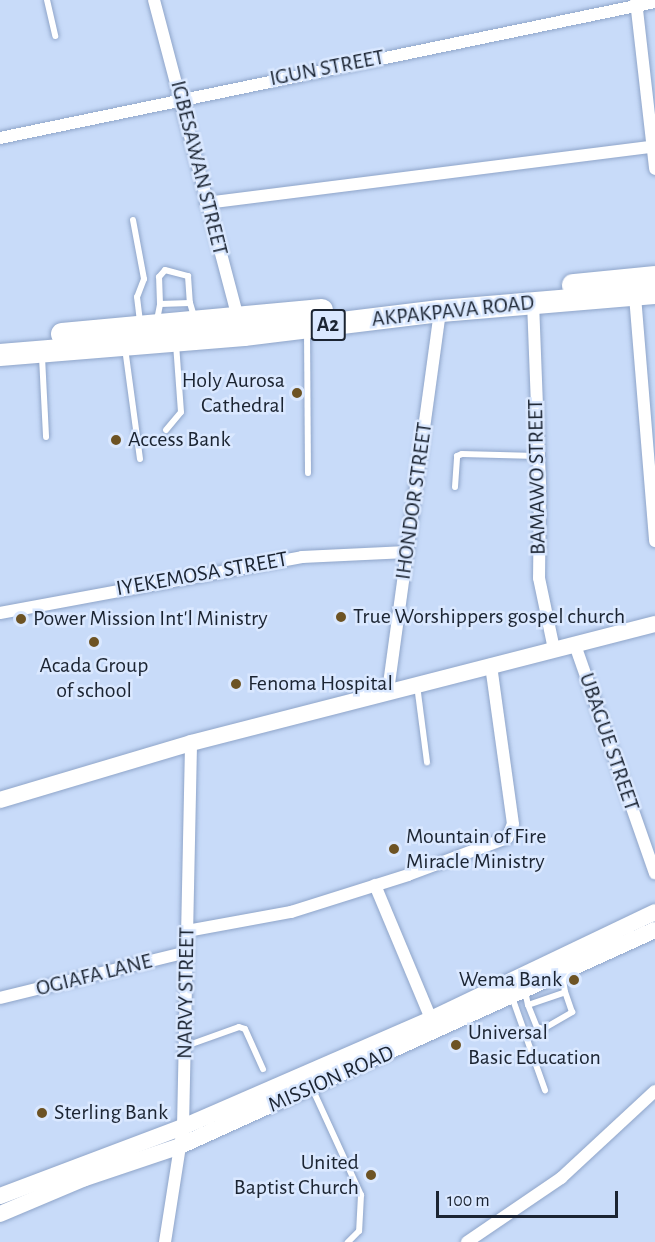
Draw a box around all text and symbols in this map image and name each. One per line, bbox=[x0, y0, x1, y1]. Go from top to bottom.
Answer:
street label: IGUN STREET bbox=[267, 44, 387, 92]
street label: IGBESAWAN STREET bbox=[165, 78, 233, 258]
street label: AKPAKPAVA ROAD bbox=[370, 289, 536, 333]
road number: A2 bbox=[310, 307, 346, 343]
place label: Holy Aurosa Cathedral bbox=[182, 367, 285, 418]
marker: Holy Aurosa Cathedral bbox=[290, 386, 304, 400]
street label: BAMAWO STREET bbox=[522, 399, 552, 555]
street label: IHONDOR STREET bbox=[390, 421, 438, 581]
place label: Access Bank bbox=[128, 427, 230, 453]
marker: Access Bank bbox=[109, 433, 123, 447]
street label: IYEKEMOSA STREET bbox=[114, 546, 290, 602]
place label: True Worshippers gospel church bbox=[353, 604, 625, 630]
place label: Power Mission Int'l Ministry bbox=[33, 606, 268, 632]
marker: True Worshippers gospel church bbox=[334, 610, 348, 624]
marker: Power Mission Int'l Ministry bbox=[14, 612, 28, 626]
marker: Acada Group of school bbox=[87, 635, 101, 649]
place label: Acada Group of school bbox=[40, 652, 148, 704]
street label: UBAGUE STREET bbox=[573, 670, 645, 814]
place label: Fenoma Hospital bbox=[248, 671, 393, 697]
marker: Fenoma Hospital bbox=[229, 677, 243, 691]
place label: Mountain of Fire Miracle Ministry bbox=[406, 823, 546, 874]
marker: Mountain of Fire Miracle Ministry bbox=[387, 842, 401, 856]
street label: NARVY STREET bbox=[172, 927, 200, 1059]
street label: OGIAFA LANE bbox=[33, 948, 155, 1002]
place label: Wema Bank bbox=[459, 967, 562, 993]
marker: Wema Bank bbox=[567, 973, 581, 987]
place label: Universal Basic Education bbox=[468, 1019, 601, 1070]
marker: Universal Basic Education bbox=[449, 1038, 463, 1052]
street label: MISSION ROAD bbox=[264, 1040, 398, 1118]
place label: Sterling Bank bbox=[54, 1100, 168, 1126]
marker: Sterling Bank bbox=[35, 1106, 49, 1120]
place label: United Baptist Church bbox=[234, 1149, 359, 1200]
marker: United Baptist Church bbox=[364, 1168, 378, 1182]
scale bar bbox=[439, 1179, 620, 1217]
text: 100 m bbox=[447, 1192, 490, 1210]

